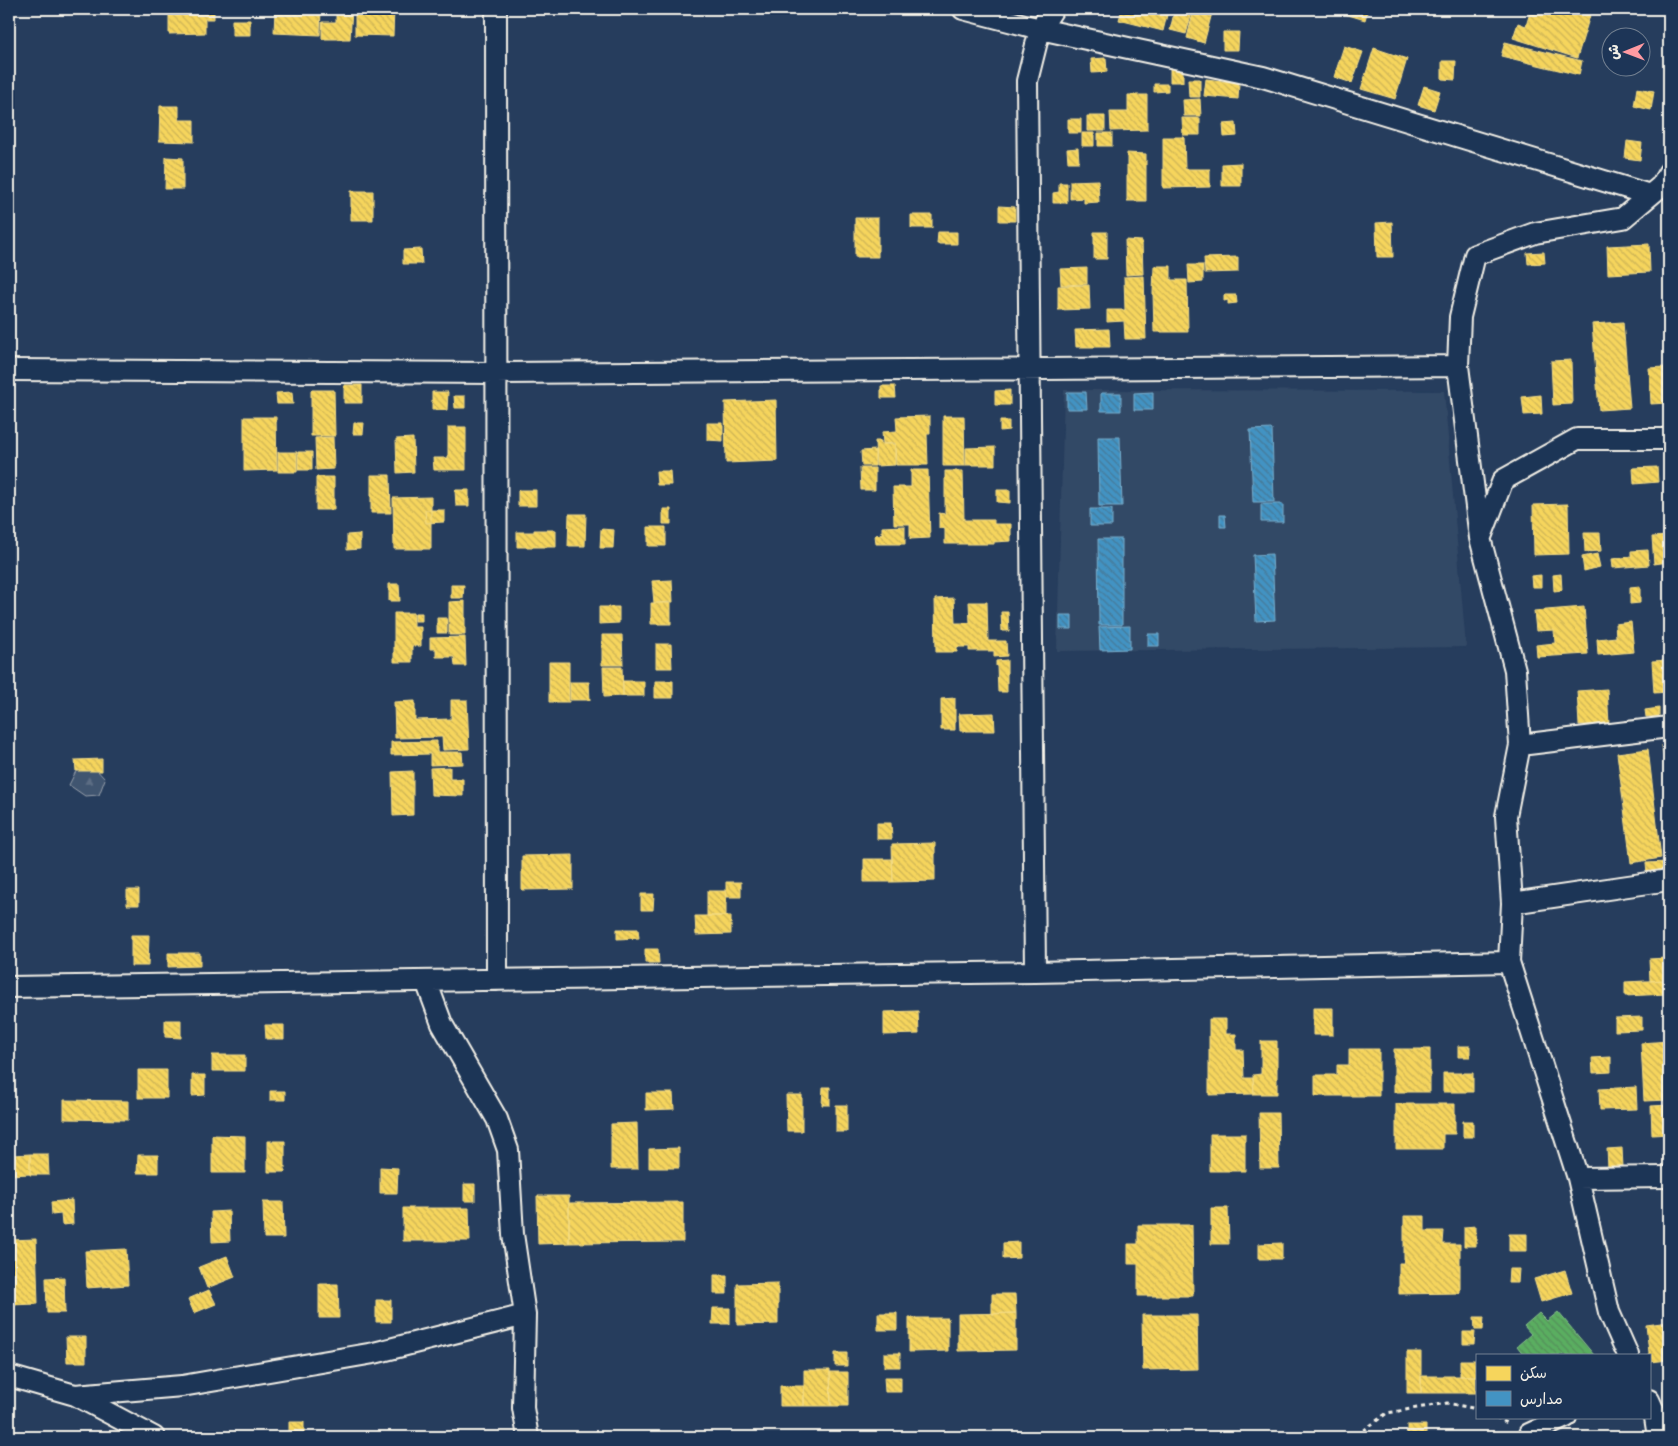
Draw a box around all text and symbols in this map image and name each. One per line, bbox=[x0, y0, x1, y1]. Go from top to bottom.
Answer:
north arrow bbox=[1600, 28, 1650, 78]
text: ش bbox=[1602, 44, 1623, 60]
legend bbox=[1476, 1354, 1650, 1418]
text: سكن bbox=[1520, 1360, 1547, 1383]
text: مدارس bbox=[1520, 1386, 1563, 1409]

